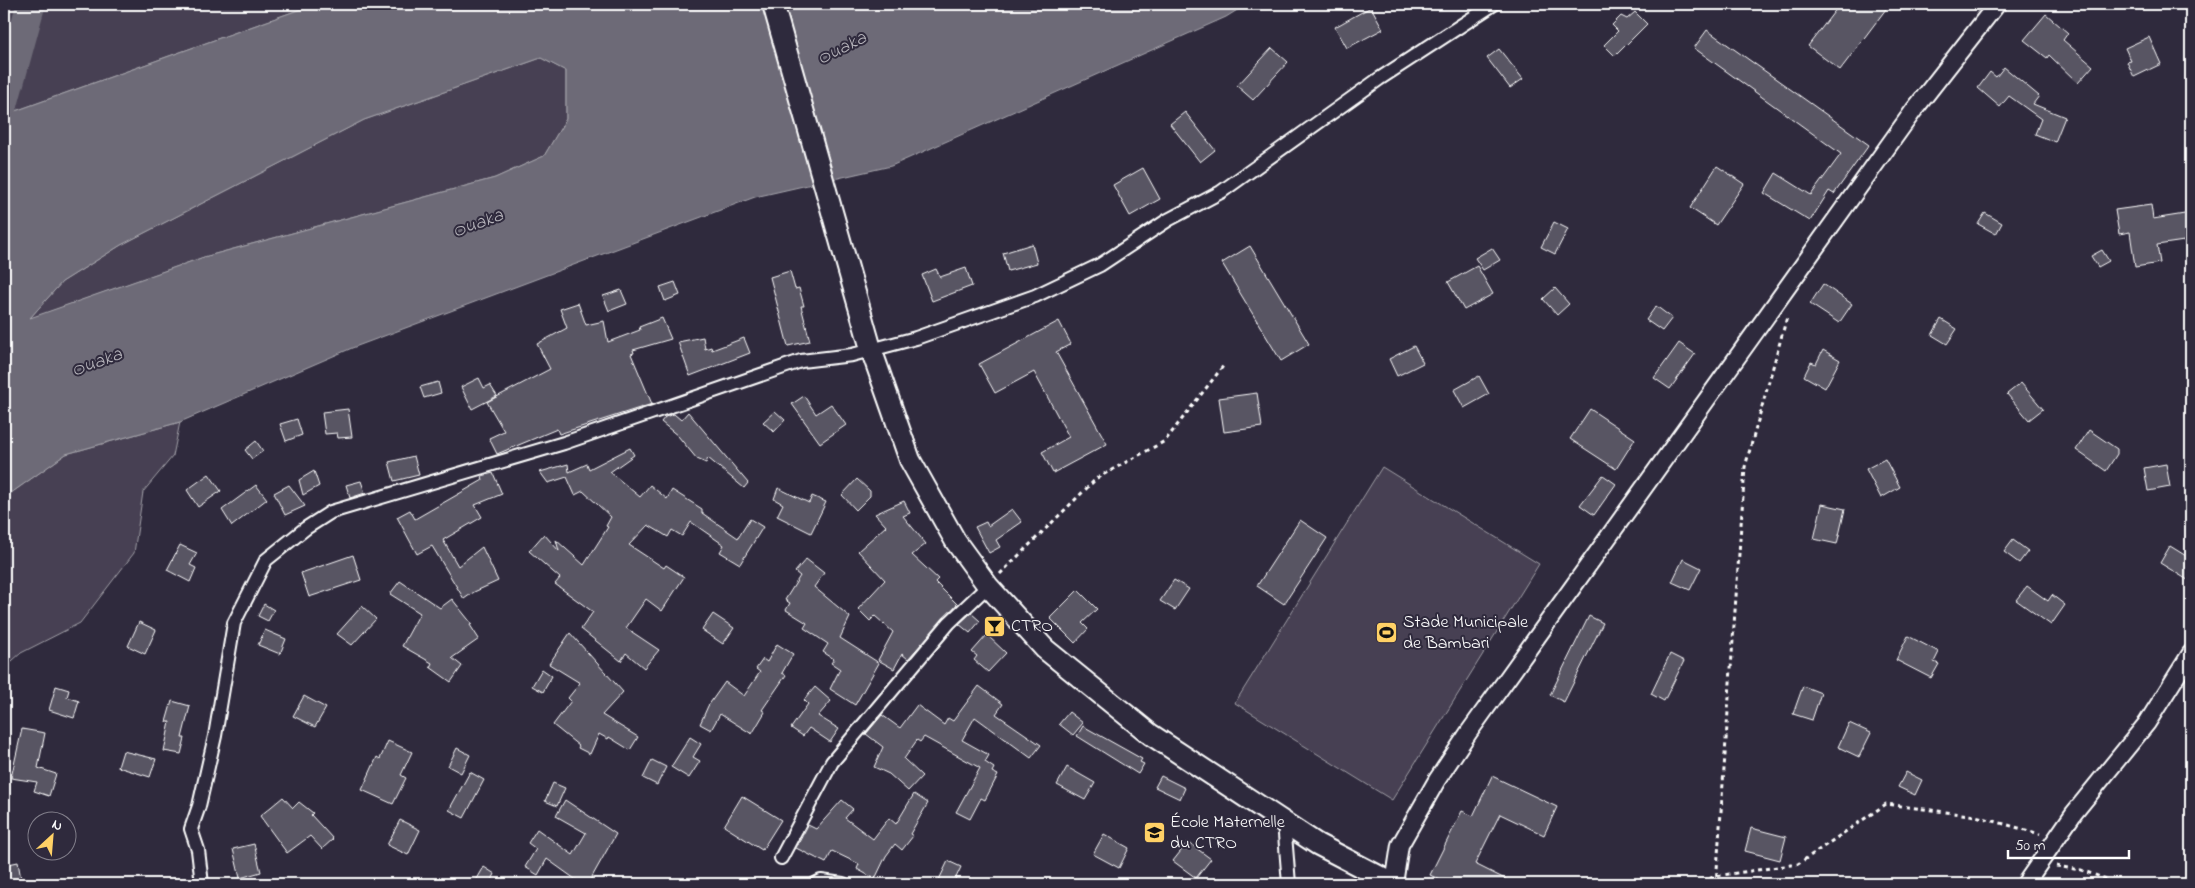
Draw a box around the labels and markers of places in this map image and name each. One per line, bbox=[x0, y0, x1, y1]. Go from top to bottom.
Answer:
place label: Stade Municipale de Bambari bbox=[1403, 610, 1529, 657]
place label: CTRO bbox=[1011, 614, 1053, 640]
bar icon: CTRO bbox=[983, 615, 1007, 639]
sports icon: Stade Municipale de Bambari bbox=[1375, 621, 1399, 645]
place label: École Maternelle du CTRO bbox=[1170, 810, 1286, 857]
school or university icon: École Maternelle du CTRO bbox=[1142, 821, 1166, 845]

